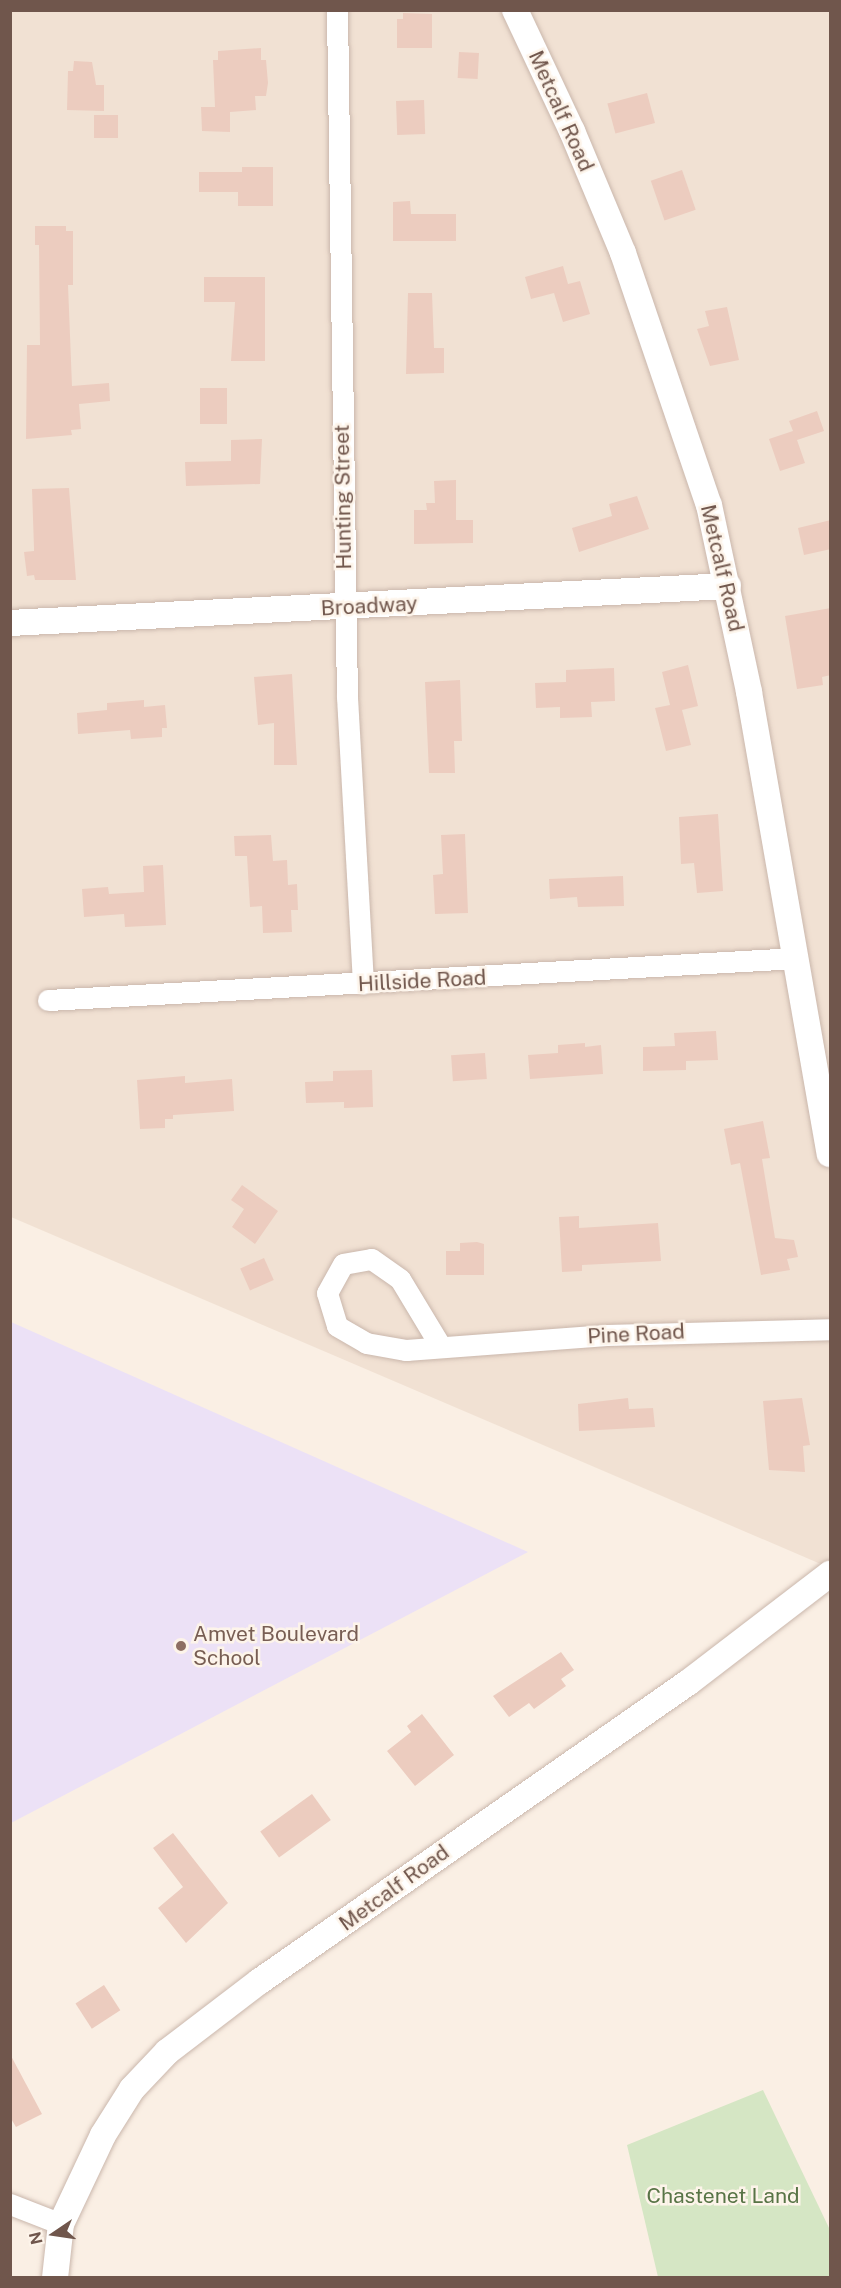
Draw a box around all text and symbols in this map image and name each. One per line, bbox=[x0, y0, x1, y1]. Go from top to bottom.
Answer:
street label: Metcalf Road bbox=[523, 47, 599, 175]
street label: Hunting Street bbox=[329, 424, 357, 570]
street label: Metcalf Road bbox=[695, 502, 749, 634]
street label: Broadway bbox=[320, 591, 418, 621]
street label: Hillside Road bbox=[357, 965, 487, 997]
street label: Pine Road bbox=[587, 1319, 685, 1349]
place label: Amvet Boulevard School bbox=[193, 1621, 359, 1671]
marker: Amvet Boulevard School bbox=[174, 1639, 188, 1653]
street label: Metcalf Road bbox=[334, 1840, 454, 1936]
park label: Chastenet Land bbox=[646, 2183, 800, 2209]
north arrow bbox=[24, 2204, 84, 2264]
text: N bbox=[25, 2230, 47, 2246]

